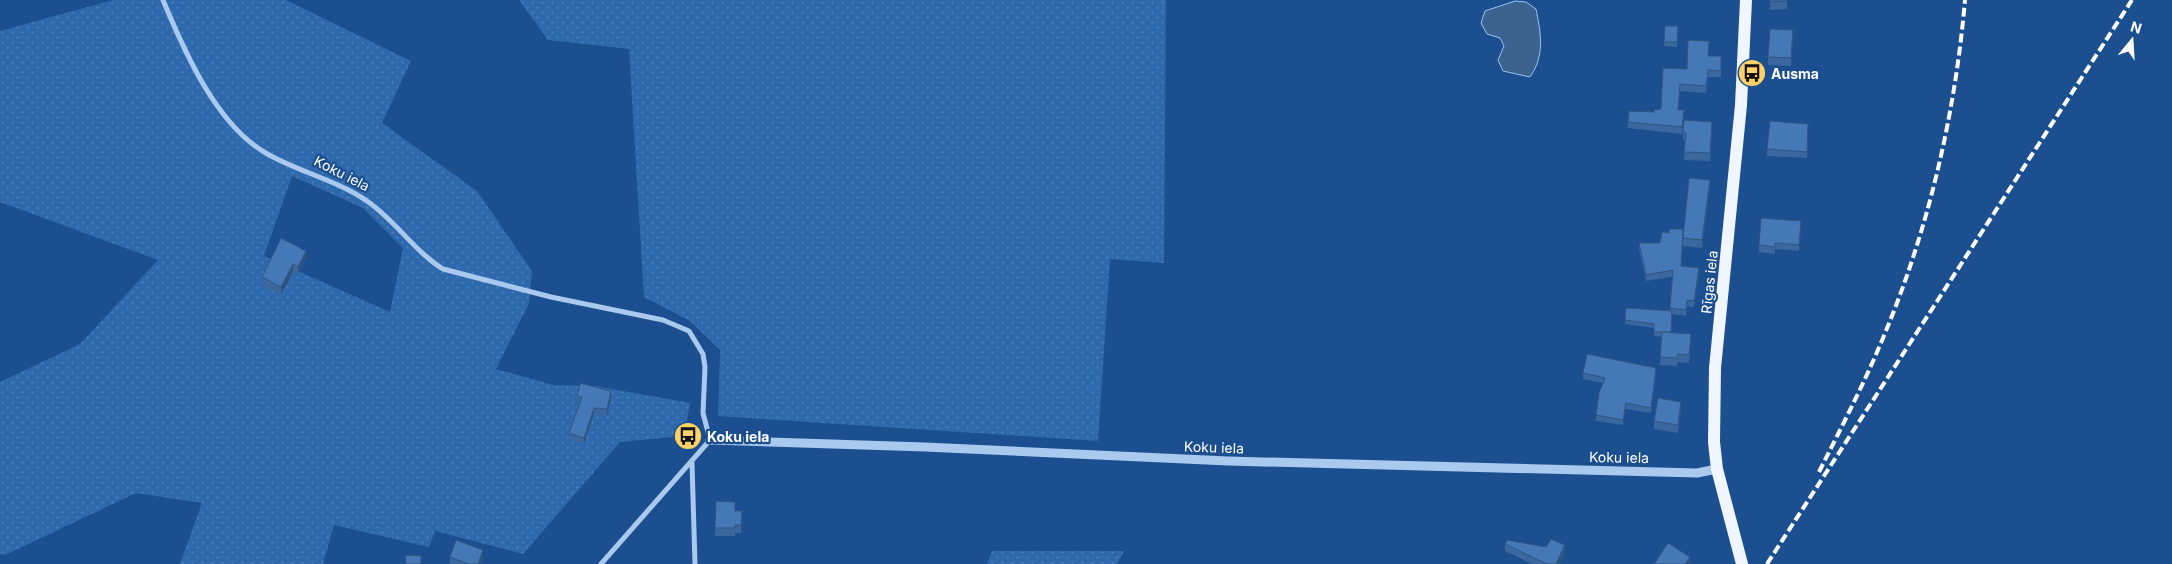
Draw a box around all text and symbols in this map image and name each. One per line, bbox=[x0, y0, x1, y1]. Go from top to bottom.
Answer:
north arrow bbox=[2107, 15, 2157, 65]
text: N bbox=[2128, 17, 2144, 37]
bus stop icon: Ausma bbox=[1737, 58, 1767, 88]
place label: Ausma bbox=[1771, 65, 1819, 82]
street label: Koku iela bbox=[311, 152, 373, 194]
street label: Rīgas iela bbox=[1697, 249, 1721, 315]
bus stop icon: Koku iela bbox=[673, 421, 703, 451]
place label: Koku iela bbox=[707, 428, 769, 445]
street label: Koku iela bbox=[1184, 437, 1244, 457]
street label: Koku iela bbox=[1589, 448, 1649, 466]

